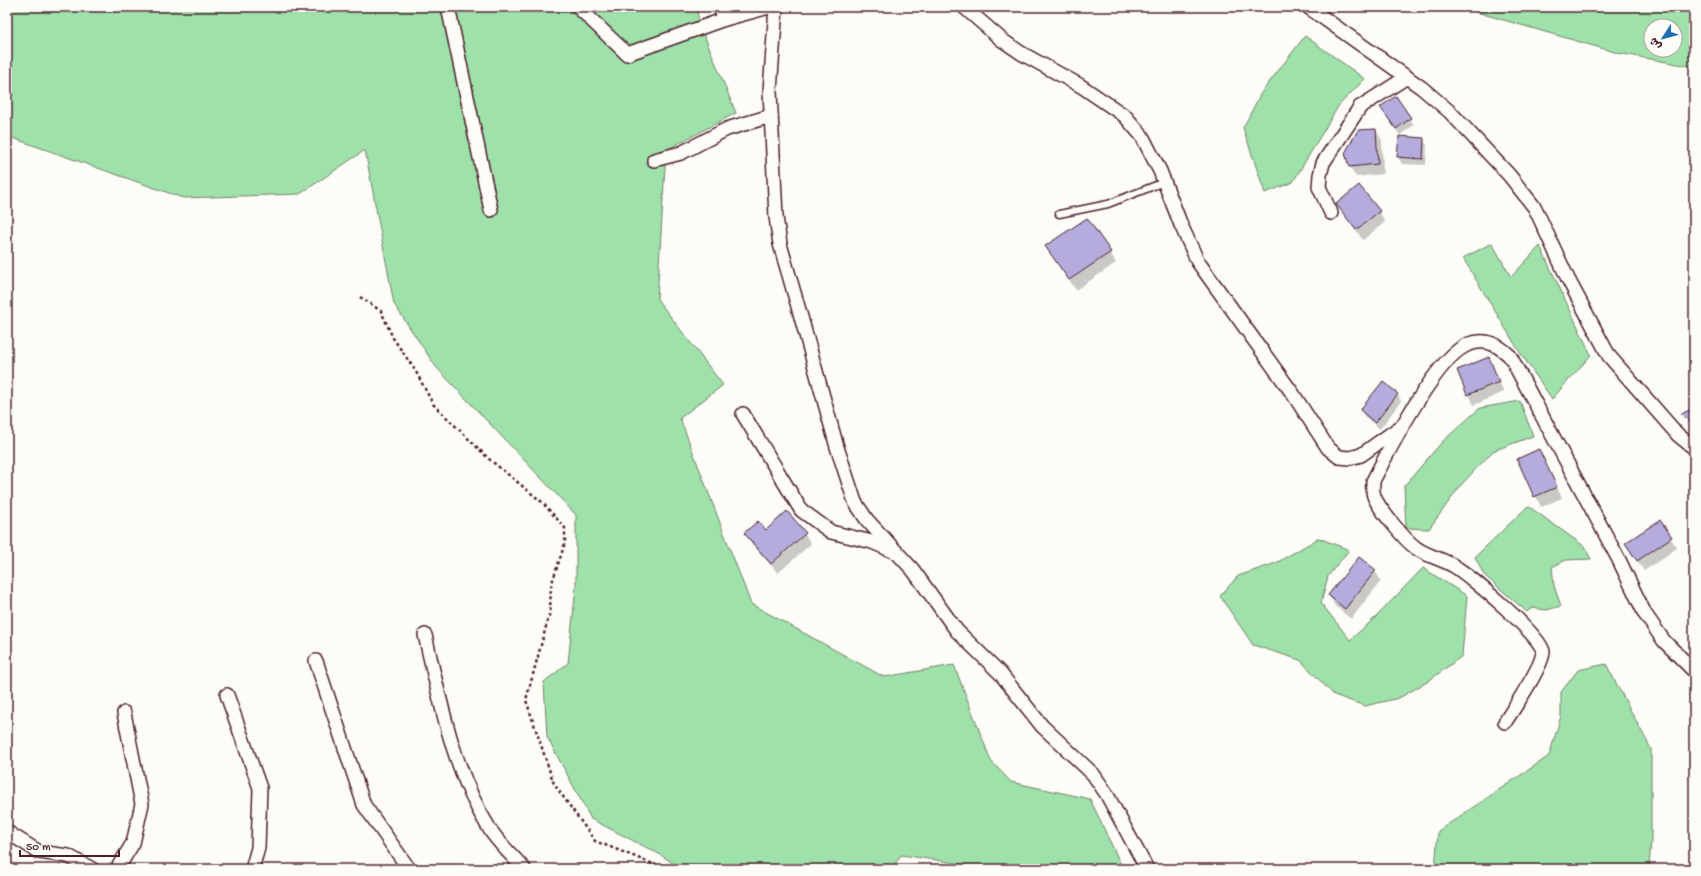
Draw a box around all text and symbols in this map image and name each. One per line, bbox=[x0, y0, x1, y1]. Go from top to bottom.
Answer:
north arrow bbox=[1643, 18, 1683, 58]
text: ش bbox=[1648, 34, 1665, 51]
scale bar bbox=[20, 832, 119, 858]
text: 50 m bbox=[26, 841, 51, 855]

